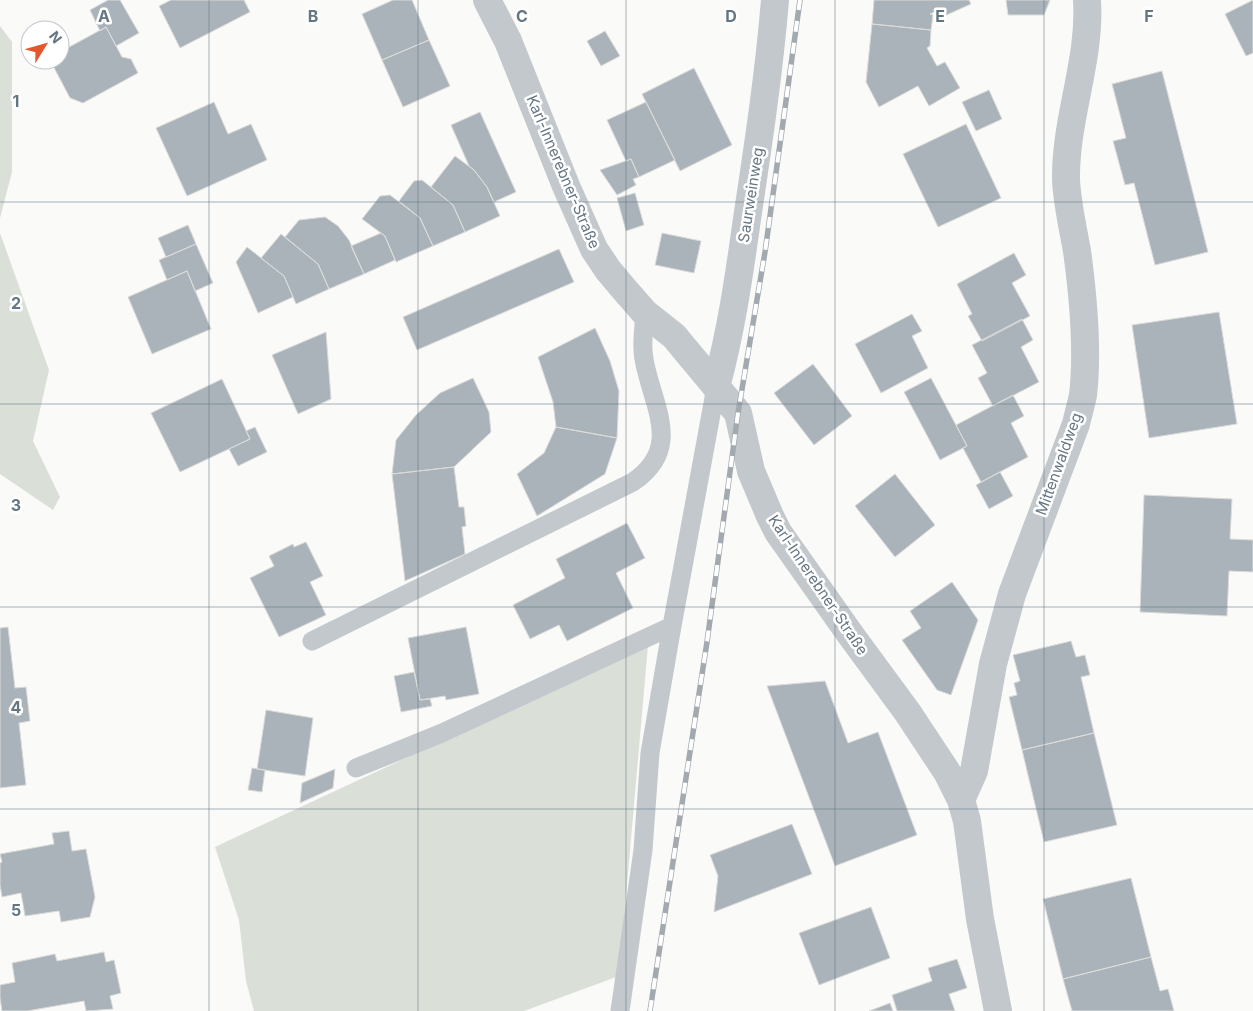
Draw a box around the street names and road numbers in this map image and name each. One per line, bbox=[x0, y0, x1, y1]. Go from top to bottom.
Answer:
street label: Karl-Innerebner-Straße bbox=[523, 92, 604, 251]
street label: Saurweinweg bbox=[734, 146, 767, 244]
street label: Mittenwaldweg bbox=[1031, 410, 1086, 518]
street label: Karl-Innerebner-Straße bbox=[764, 511, 872, 658]

